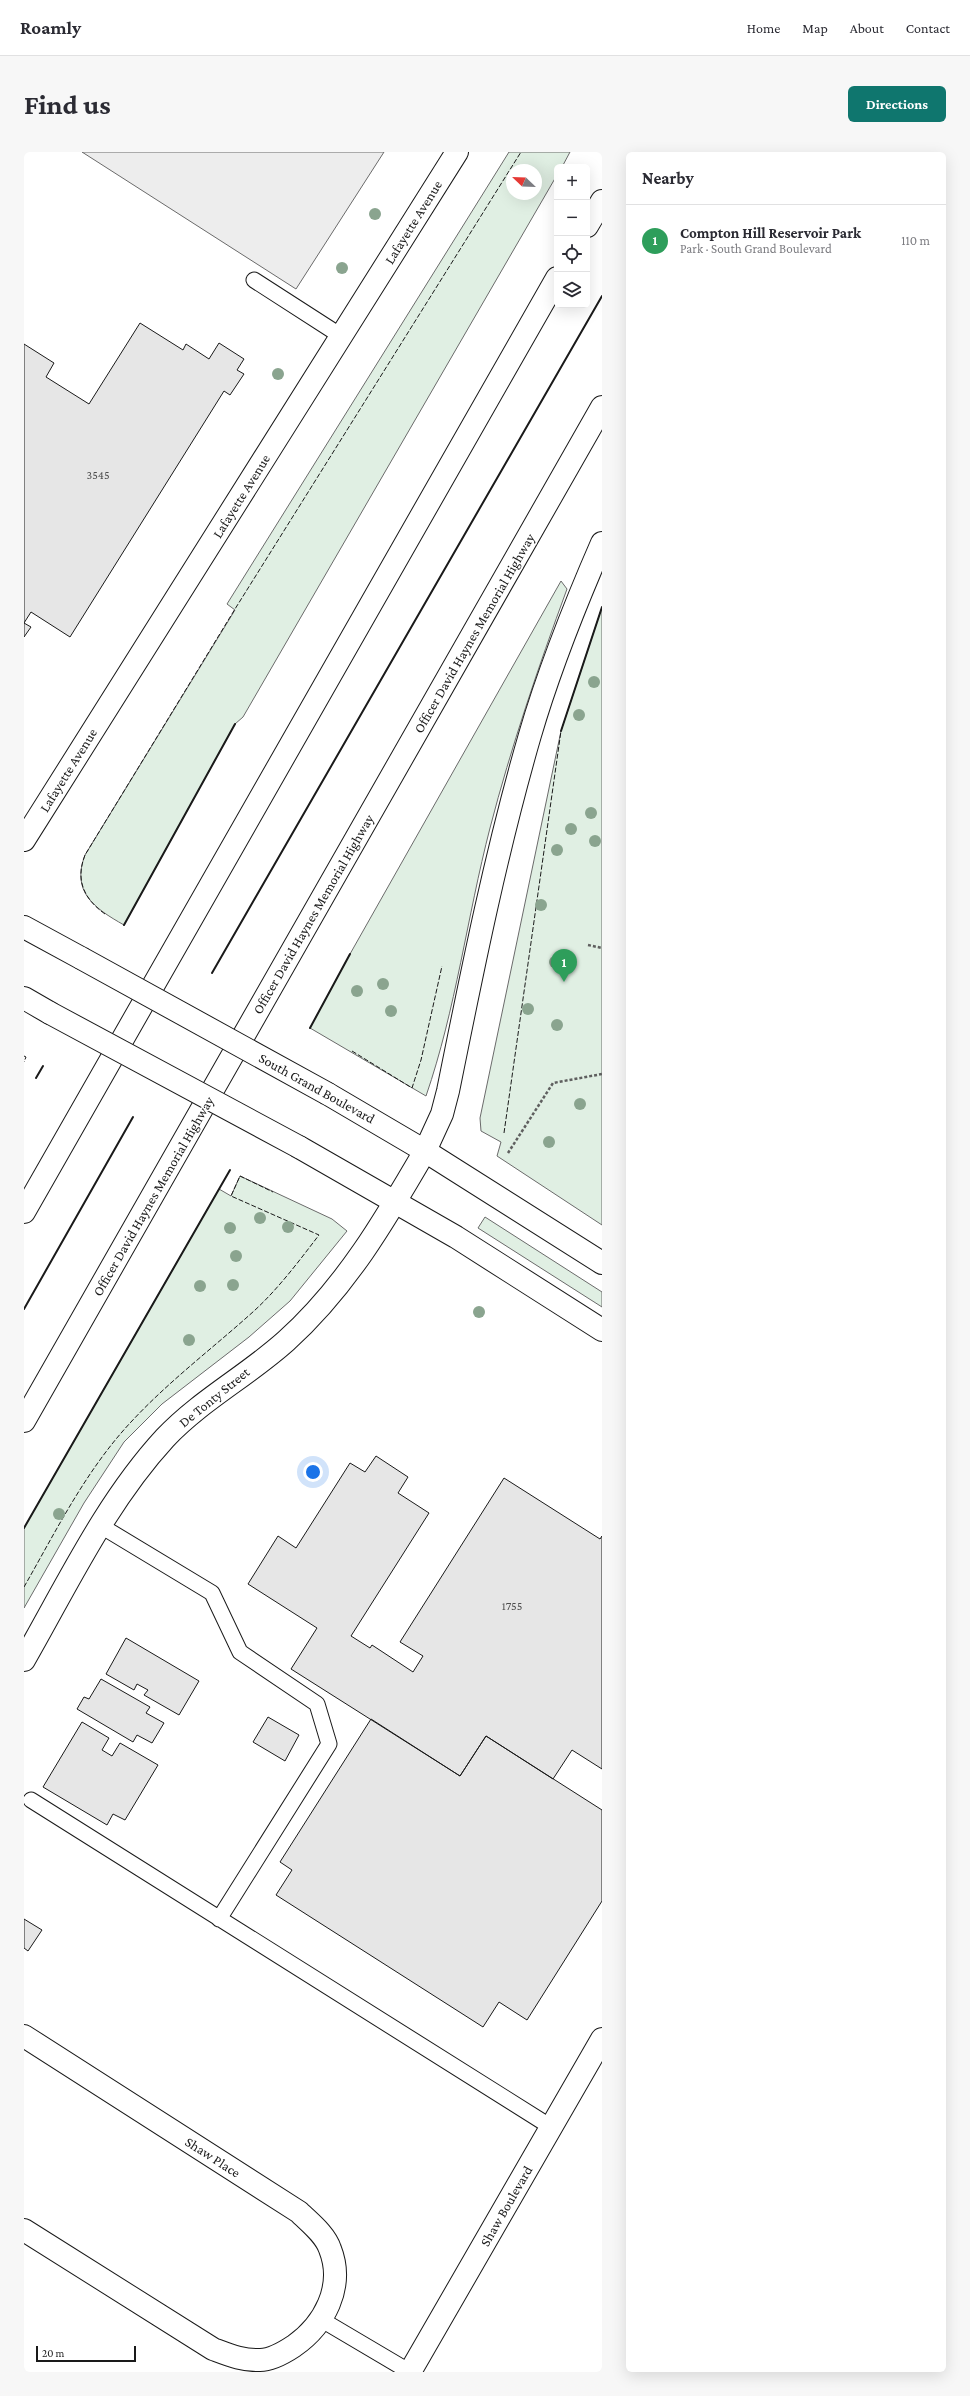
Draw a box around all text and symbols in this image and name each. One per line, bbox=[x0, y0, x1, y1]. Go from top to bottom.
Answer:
text: Roamly bbox=[20, 17, 81, 38]
text: Home bbox=[747, 20, 780, 36]
text: Map bbox=[802, 20, 828, 36]
text: About bbox=[850, 20, 884, 36]
text: Contact bbox=[906, 20, 950, 36]
button: Directions bbox=[848, 86, 946, 122]
text: Find us bbox=[24, 89, 111, 120]
north arrow bbox=[506, 164, 542, 200]
map controls bbox=[554, 164, 590, 308]
button: + bbox=[554, 164, 590, 200]
text: Nearby bbox=[642, 169, 694, 188]
street label: Lafayette Avenue bbox=[381, 177, 445, 267]
button: − bbox=[554, 200, 590, 236]
text: Compton Hill Reservoir Park bbox=[680, 225, 861, 241]
text: 1 bbox=[653, 233, 657, 248]
text: 110 m bbox=[901, 233, 930, 248]
button: locate bbox=[554, 236, 590, 272]
text: Park · South Grand Boulevard bbox=[680, 241, 832, 256]
button: layers bbox=[554, 272, 590, 308]
street label: Lafayette Avenue bbox=[209, 451, 273, 541]
house number: 3545 bbox=[86, 468, 110, 482]
street label: Officer David Haynes Memorial Highway bbox=[410, 530, 538, 736]
street label: Lafayette Avenue bbox=[36, 725, 100, 815]
street label: Officer David Haynes Memorial Highway bbox=[249, 811, 377, 1017]
pin: 1 bbox=[551, 949, 577, 982]
street label: South Grand Boulevard bbox=[256, 1049, 378, 1127]
street label: Officer David Haynes Memorial Highway bbox=[89, 1093, 217, 1299]
street label: De Tonty Street bbox=[176, 1363, 253, 1430]
your location bbox=[303, 1462, 323, 1482]
house number: 1755 bbox=[502, 1599, 522, 1613]
street label: Shaw Place bbox=[182, 2133, 244, 2181]
street label: Shaw Boulevard bbox=[477, 2162, 536, 2249]
scale bar bbox=[36, 2344, 136, 2363]
text: 20 m bbox=[42, 2347, 64, 2359]

